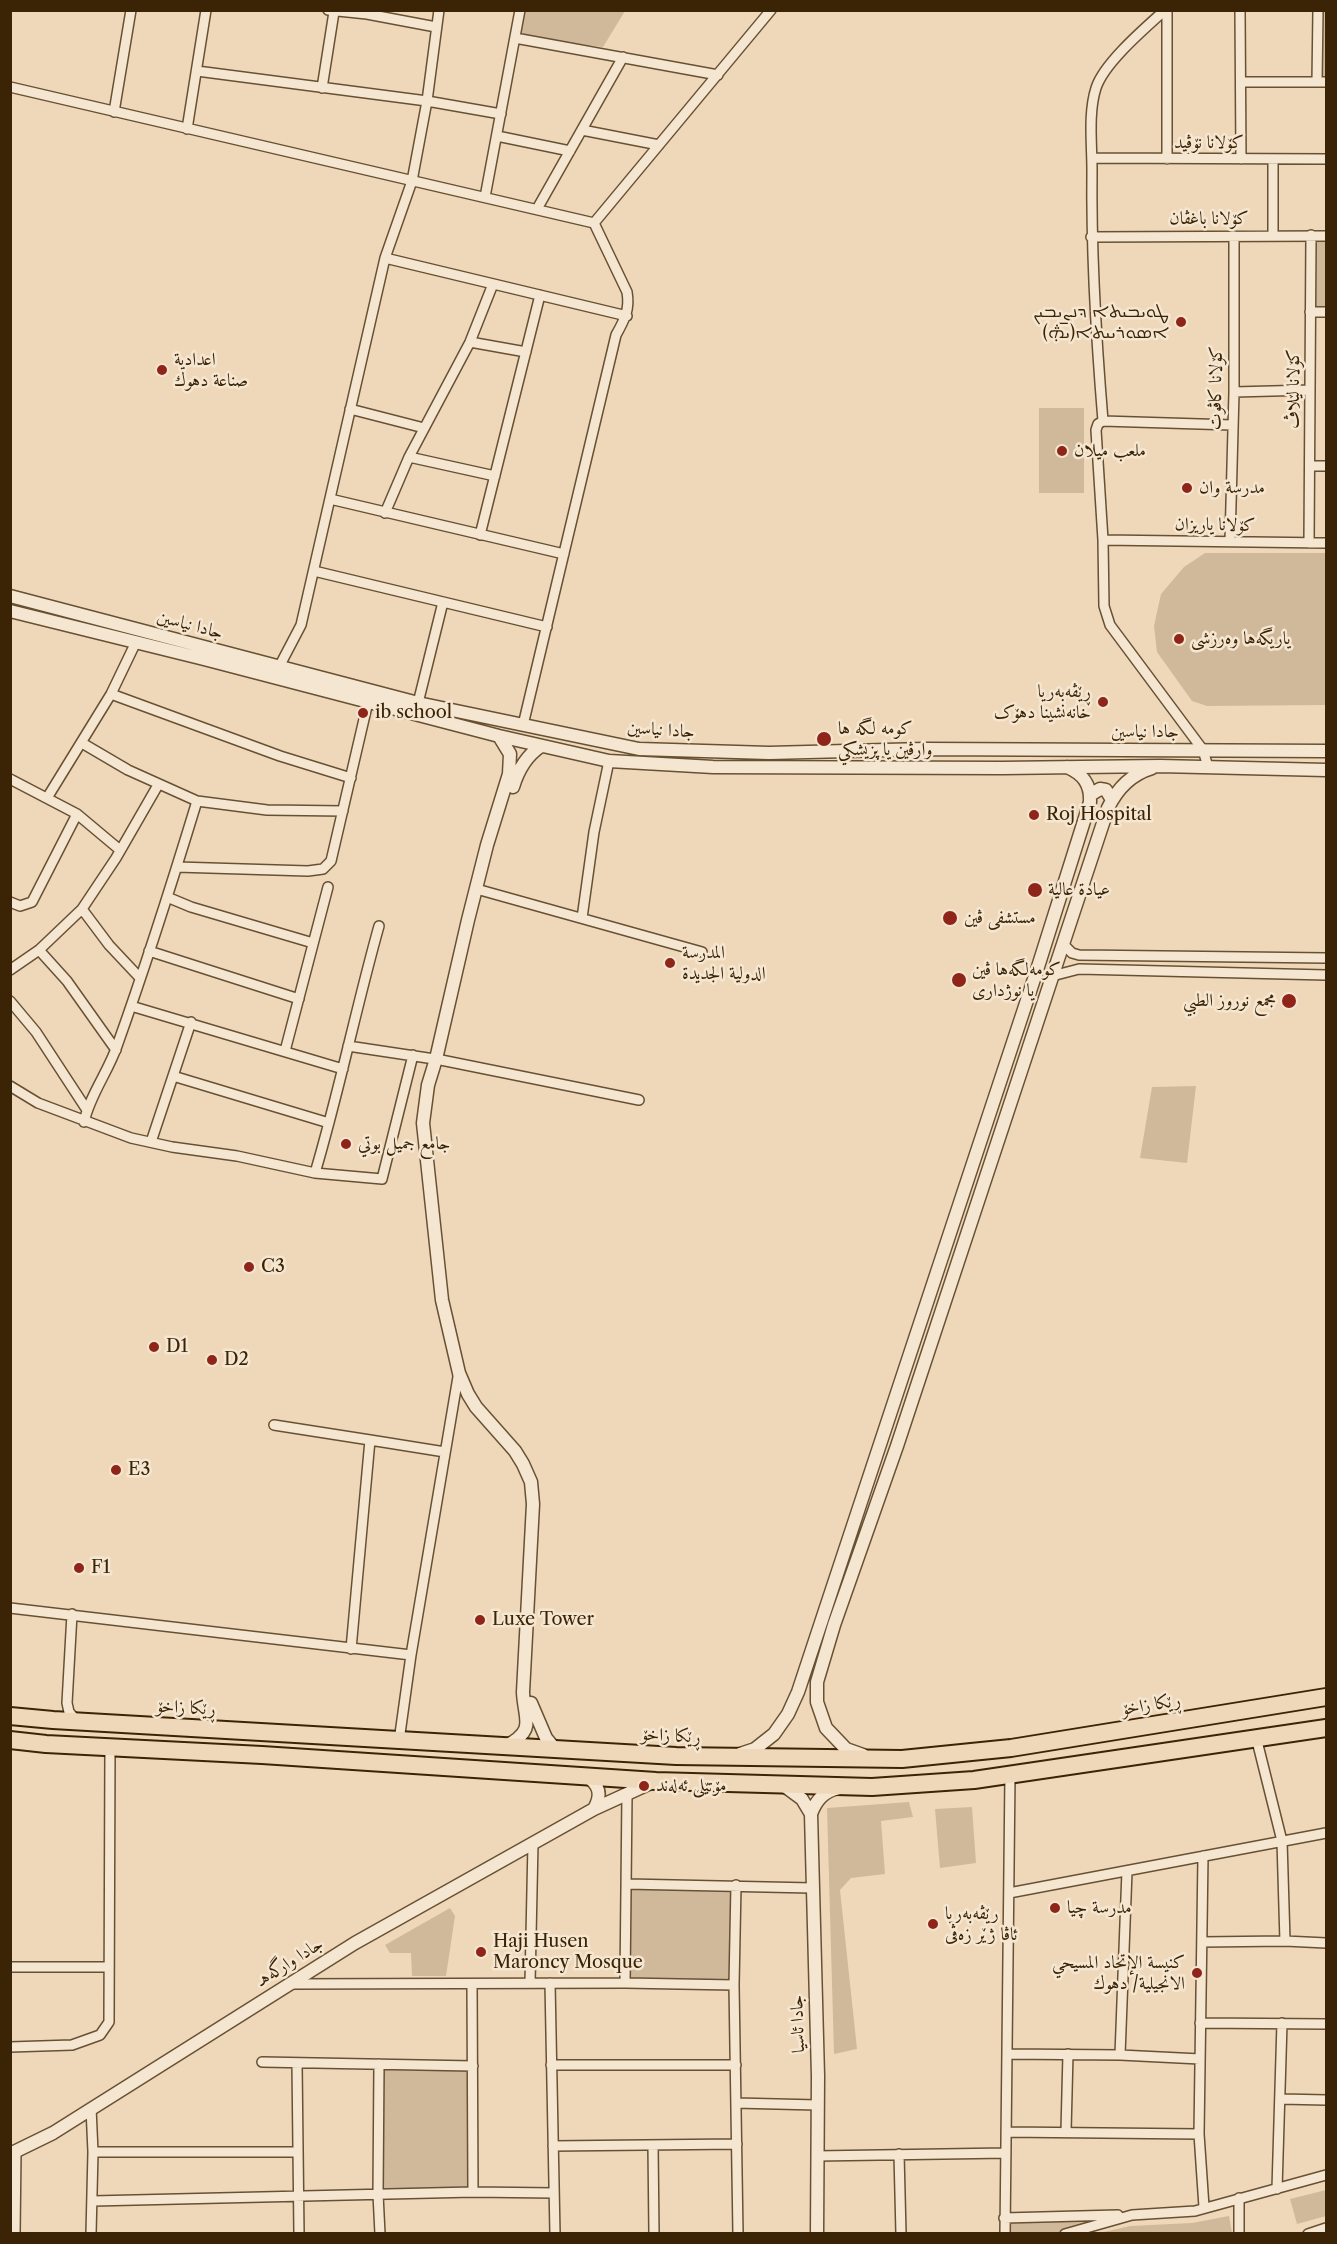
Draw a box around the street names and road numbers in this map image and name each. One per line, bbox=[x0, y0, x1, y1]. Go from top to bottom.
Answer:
street label: کۆلانا نۆڤید bbox=[1174, 132, 1244, 154]
street label: کۆلانا باغڤان bbox=[1169, 208, 1249, 230]
street label: کۆلانا کاڤوت bbox=[1204, 346, 1228, 430]
street label: کۆلانا لێلاڤ bbox=[1283, 349, 1305, 429]
street label: کۆلانا یاریزان bbox=[1174, 513, 1256, 537]
street label: جادا نیاسین bbox=[154, 606, 226, 644]
street label: جادا نیاسین bbox=[626, 717, 696, 743]
street label: جادا نیاسین bbox=[1111, 721, 1179, 743]
street label: ڕێکا زاخۆ bbox=[1120, 1690, 1182, 1720]
street label: ڕێکا زاخۆ bbox=[156, 1696, 216, 1720]
street label: ڕێکا زاخۆ bbox=[641, 1724, 701, 1748]
street label: جادا وارگه‌هـ bbox=[253, 1933, 327, 1991]
street label: جادا ئاسيا bbox=[786, 1995, 810, 2053]

